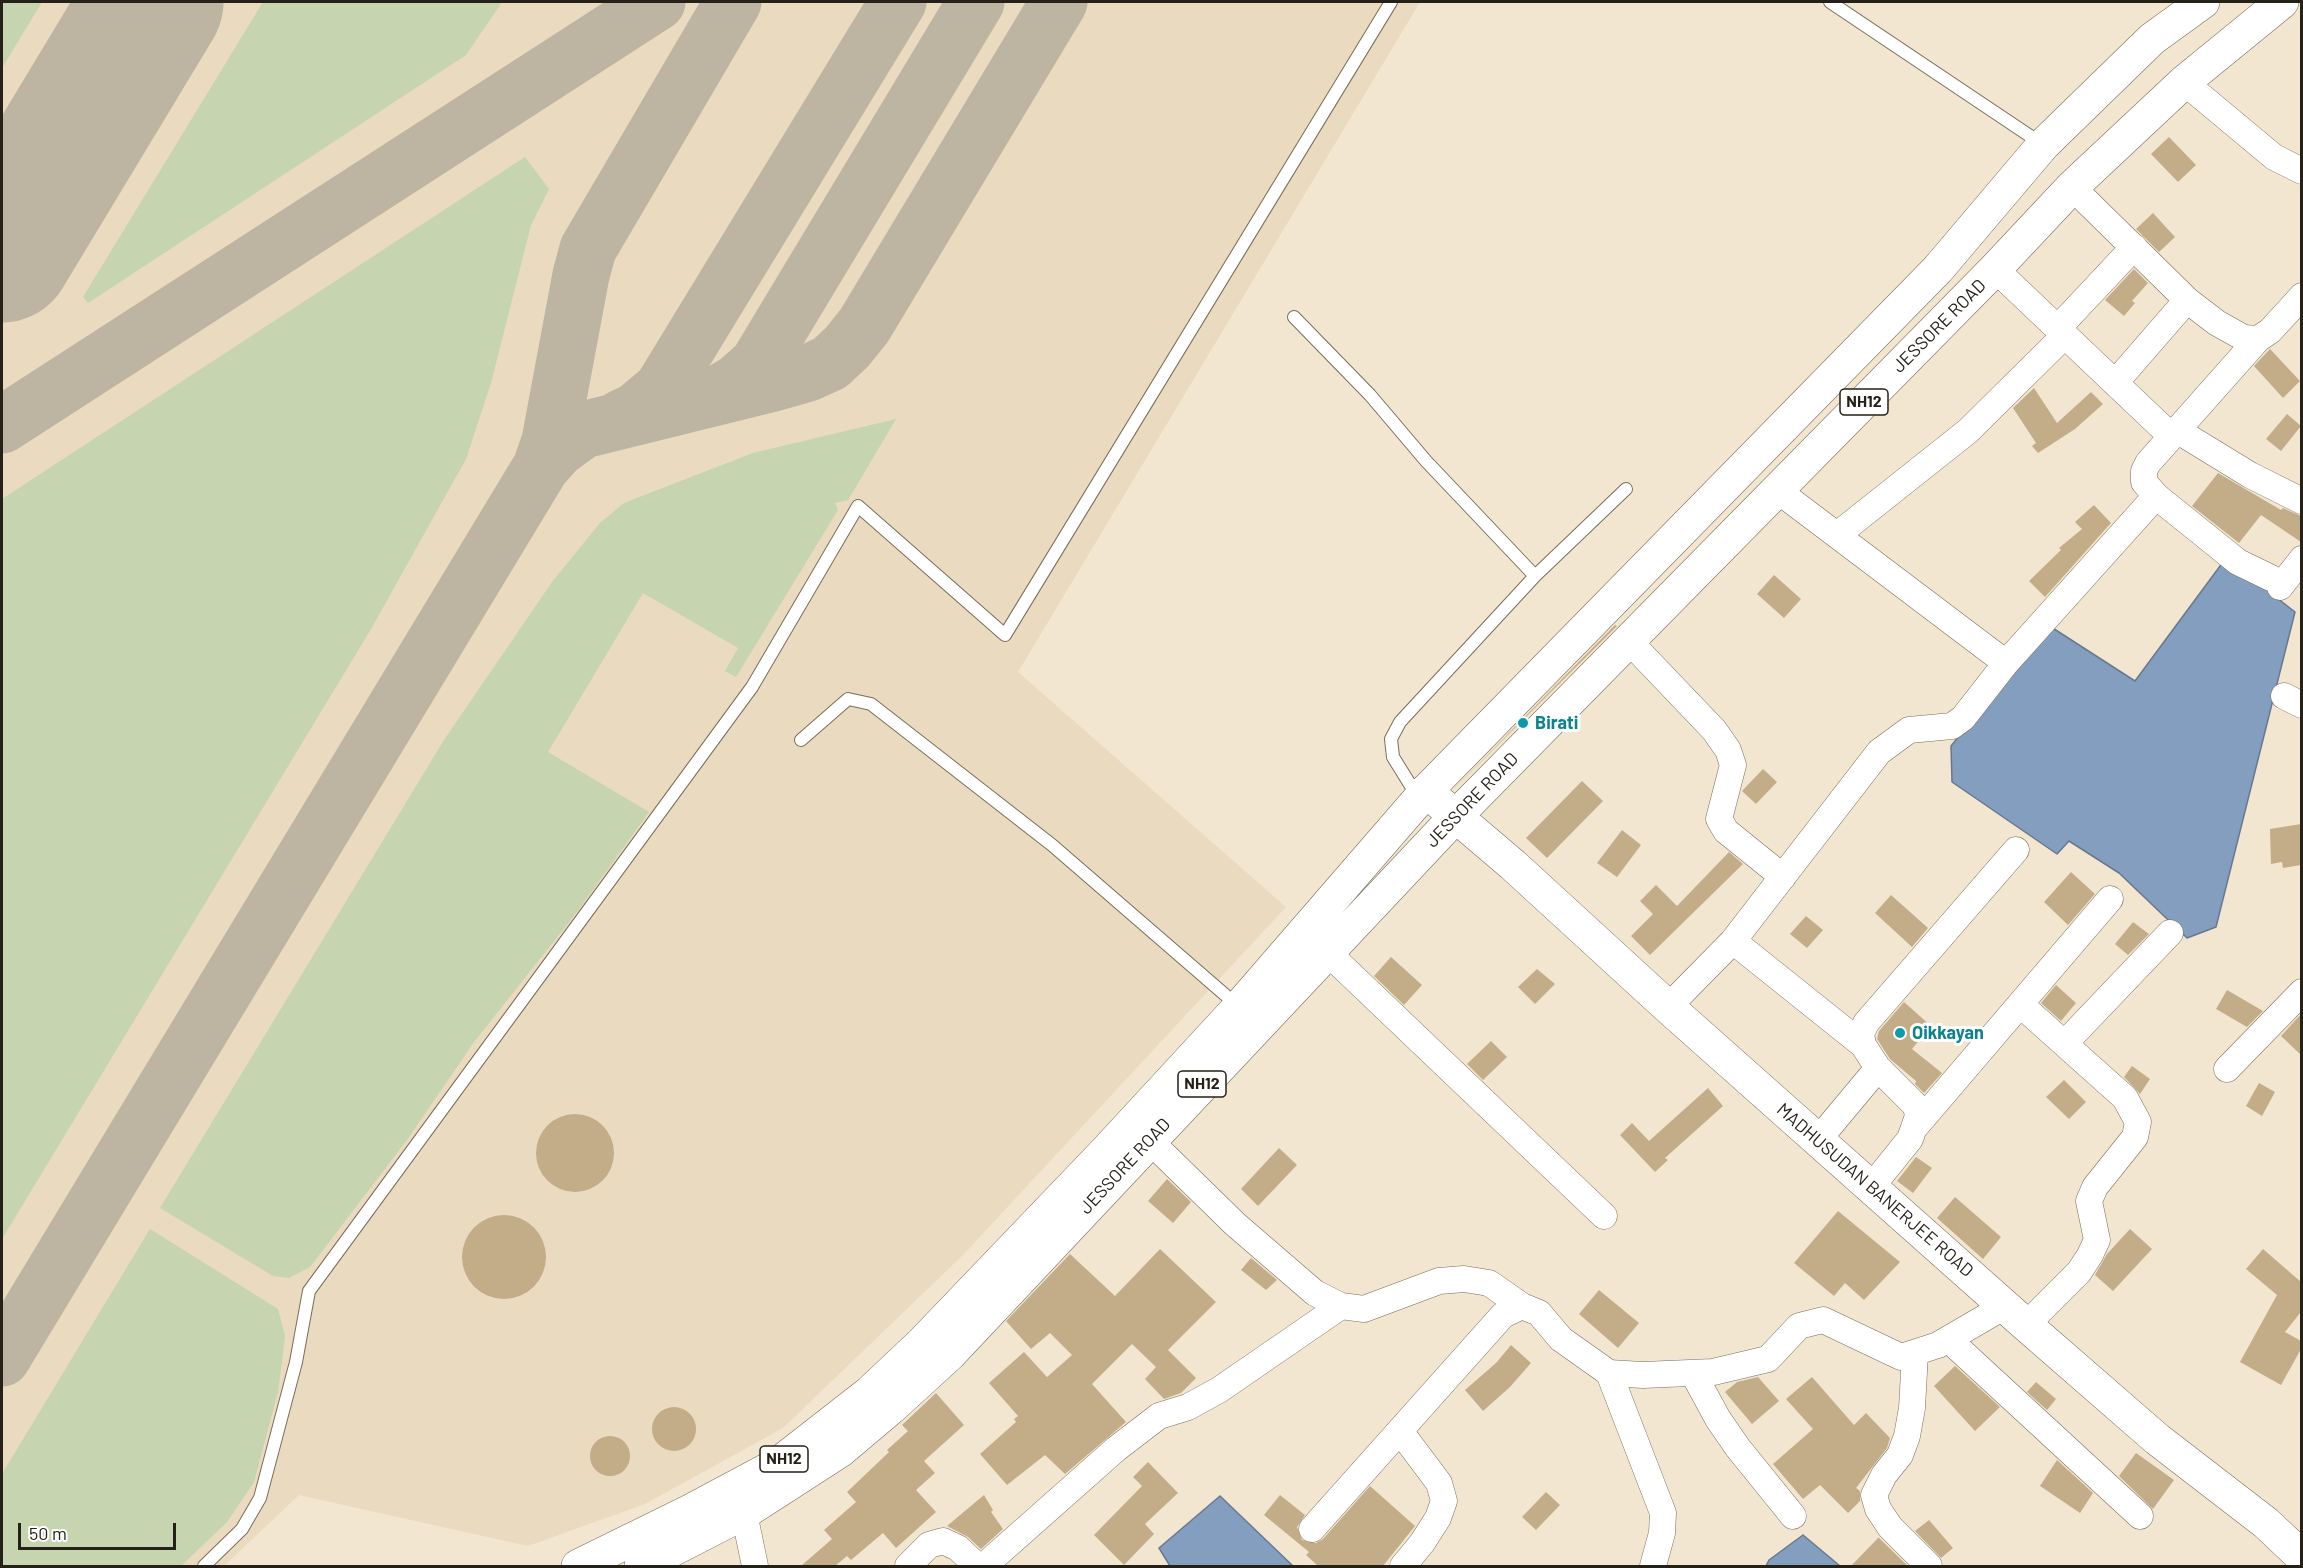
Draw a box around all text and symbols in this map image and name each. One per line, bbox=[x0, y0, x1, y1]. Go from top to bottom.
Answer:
street label: JESSORE ROAD bbox=[1888, 275, 1990, 377]
road number: NH12 bbox=[1840, 389, 1888, 415]
place label: Birati bbox=[1535, 712, 1578, 734]
marker: Birati bbox=[1516, 716, 1530, 730]
street label: JESSORE ROAD bbox=[1421, 748, 1523, 852]
place label: Oikkayan bbox=[1912, 1022, 1984, 1044]
marker: Oikkayan bbox=[1893, 1026, 1907, 1040]
road number: NH12 bbox=[1178, 1071, 1226, 1097]
street label: MADHUSUDAN BANERJEE ROAD bbox=[1772, 1099, 1978, 1281]
street label: JESSORE ROAD bbox=[1075, 1114, 1175, 1218]
road number: NH12 bbox=[760, 1446, 808, 1472]
scale bar bbox=[21, 1511, 178, 1549]
text: 50 m bbox=[29, 1522, 67, 1544]

